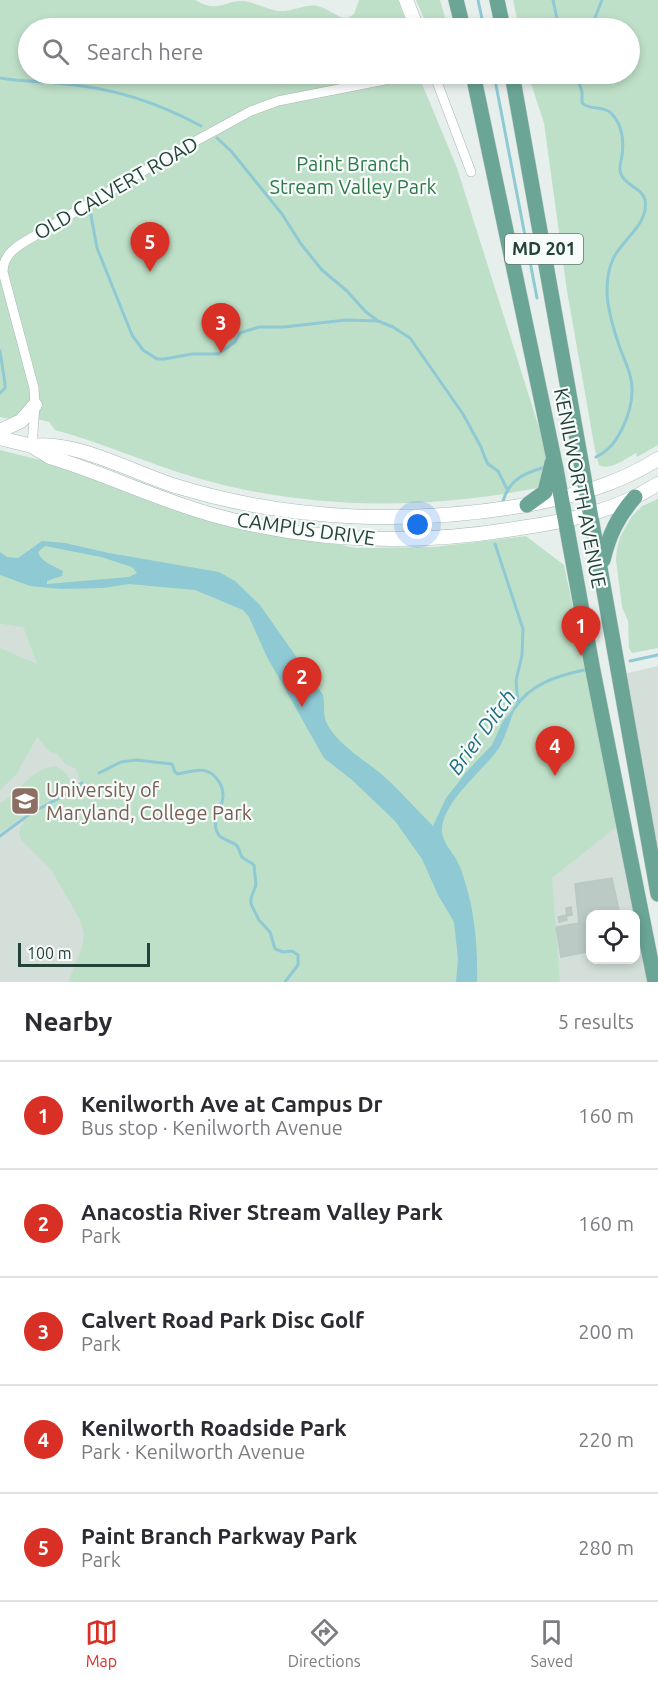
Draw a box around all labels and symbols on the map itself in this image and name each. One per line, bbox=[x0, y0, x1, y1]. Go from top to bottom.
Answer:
street label: OLD CALVERT ROAD bbox=[30, 131, 202, 244]
park label: Paint Branch Stream Valley Park bbox=[269, 152, 437, 198]
pin: 5 bbox=[130, 222, 170, 272]
road number: MD 201 bbox=[505, 234, 583, 264]
pin: 3 bbox=[202, 304, 240, 353]
street label: KENILWORTH AVENUE bbox=[550, 386, 611, 590]
street label: CAMPUS DRIVE bbox=[235, 507, 377, 550]
your location bbox=[403, 510, 432, 539]
pin: 1 bbox=[562, 606, 600, 656]
pin: 2 bbox=[282, 658, 322, 707]
water label: Brier Ditch bbox=[442, 684, 520, 779]
pin: 4 bbox=[536, 726, 574, 776]
place label: University of Maryland, College Park bbox=[46, 778, 252, 824]
school or university icon: University of Maryland, College Park bbox=[9, 785, 41, 817]
scale bar bbox=[18, 940, 150, 968]

